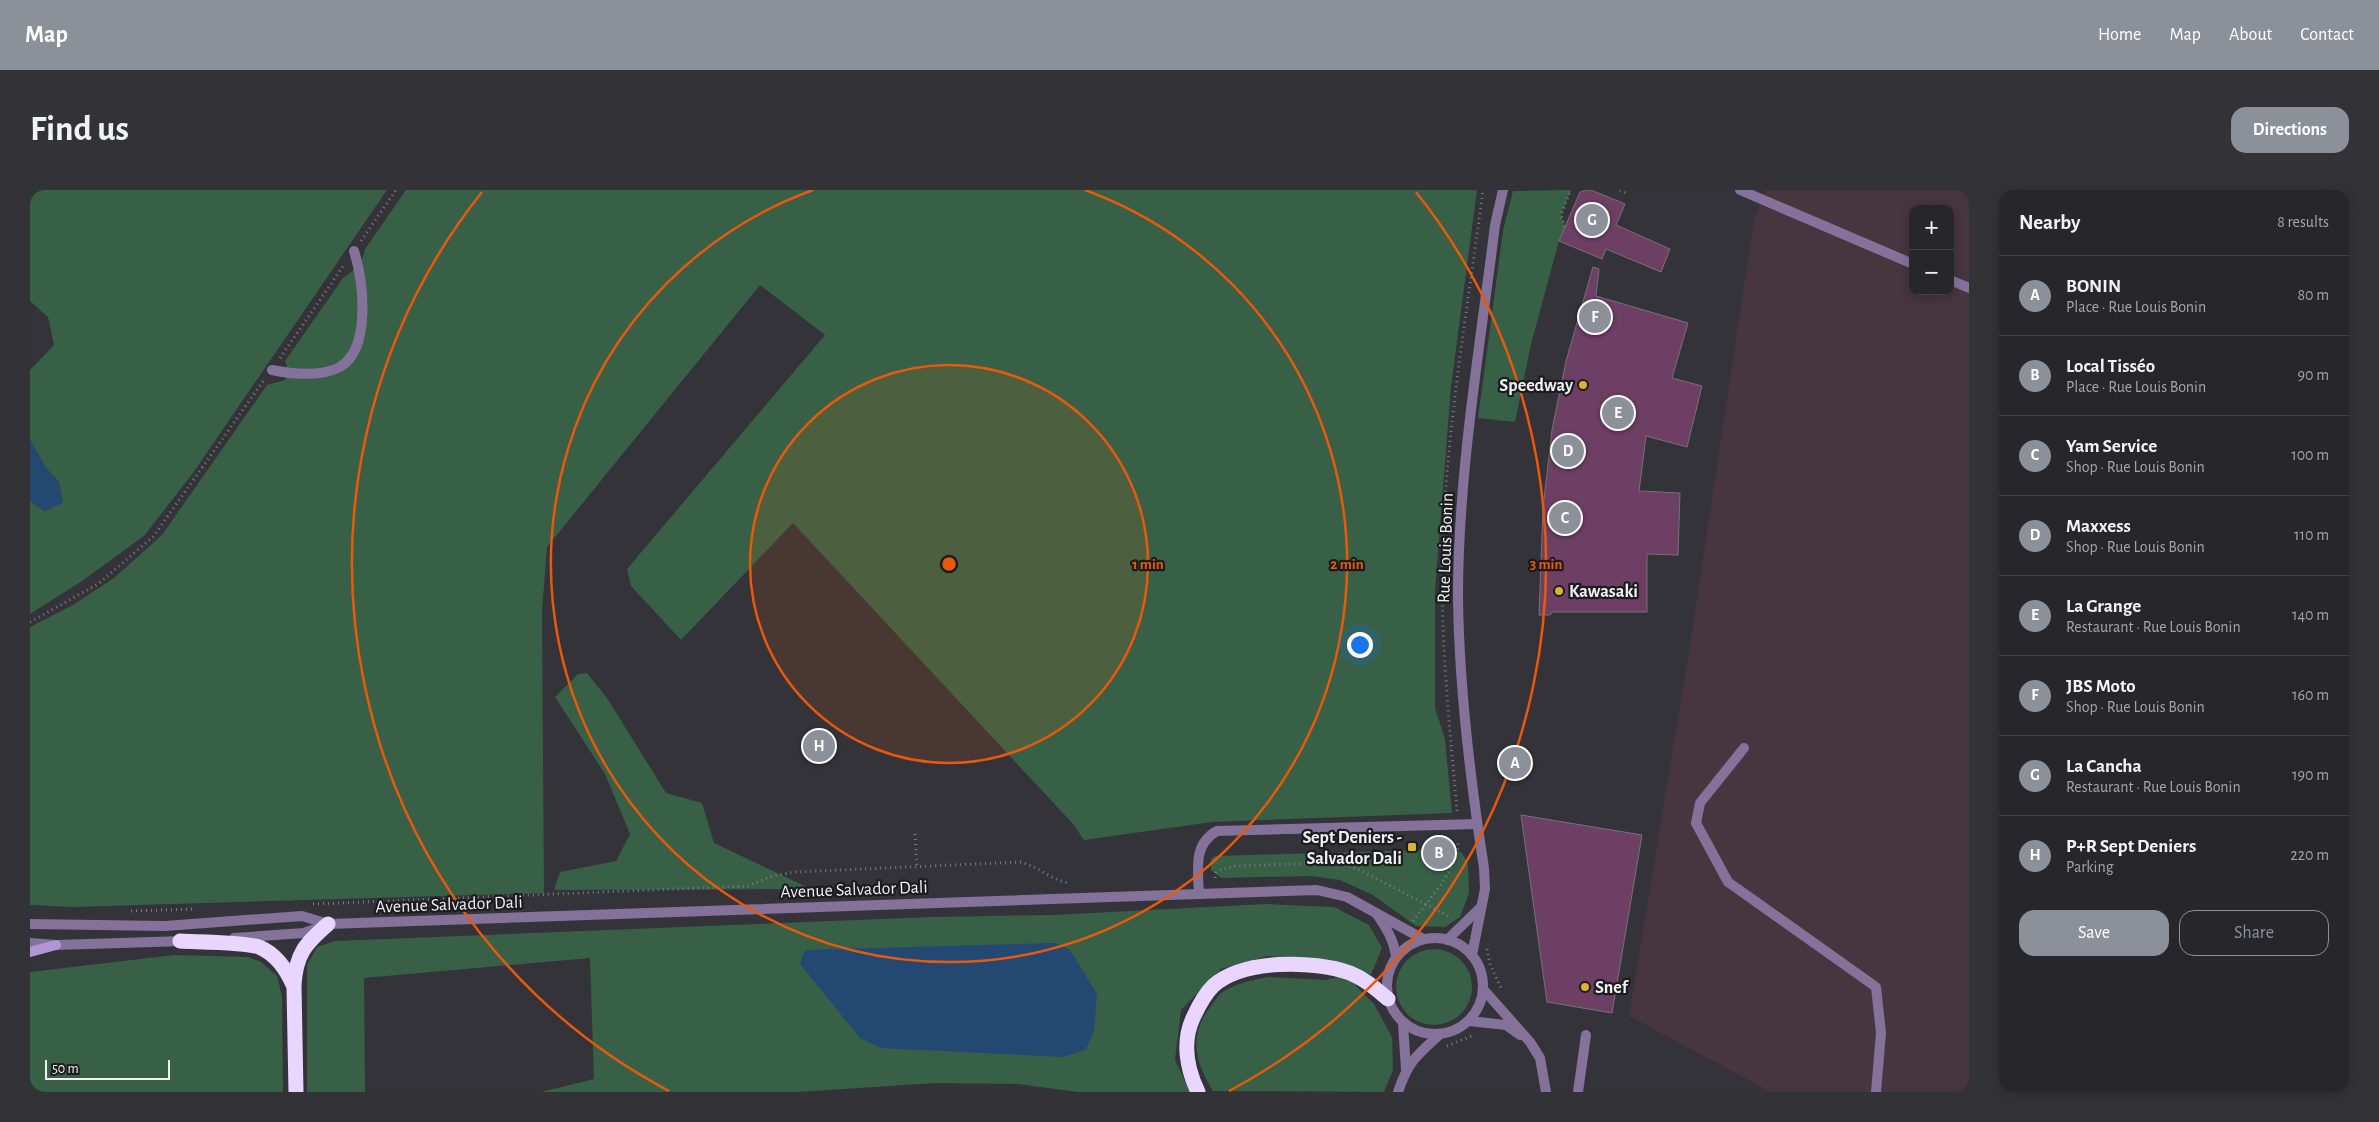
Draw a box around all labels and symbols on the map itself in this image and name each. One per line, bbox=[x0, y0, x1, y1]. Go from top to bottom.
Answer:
pin: G bbox=[1576, 201, 1608, 239]
pin: F bbox=[1579, 298, 1611, 336]
place label: Speedway bbox=[1499, 377, 1574, 395]
marker: Speedway bbox=[1577, 379, 1589, 391]
pin: E bbox=[1602, 394, 1634, 432]
pin: D bbox=[1552, 432, 1584, 470]
street label: Rue Louis Bonin bbox=[1435, 493, 1457, 604]
pin: C bbox=[1549, 499, 1581, 537]
centre of rings bbox=[940, 555, 958, 573]
text: 1 min bbox=[1132, 557, 1164, 572]
text: 2 min bbox=[1330, 557, 1364, 572]
text: 3 min bbox=[1530, 557, 1562, 572]
place label: Kawasaki bbox=[1569, 583, 1638, 601]
marker: Kawasaki bbox=[1553, 585, 1565, 597]
your location bbox=[1347, 632, 1373, 658]
pin: H bbox=[803, 727, 835, 765]
pin: A bbox=[1499, 744, 1531, 782]
place label: Sept Deniers - Salvador Dali bbox=[1302, 829, 1402, 868]
pin: B bbox=[1423, 834, 1455, 872]
marker: Sept Deniers - Salvador Dali bbox=[1406, 841, 1418, 853]
street label: Avenue Salvador Dali bbox=[780, 878, 928, 902]
street label: Avenue Salvador Dali bbox=[375, 893, 523, 917]
place label: Snef bbox=[1595, 979, 1630, 997]
marker: Snef bbox=[1579, 981, 1591, 993]
scale bar bbox=[45, 1057, 170, 1080]

